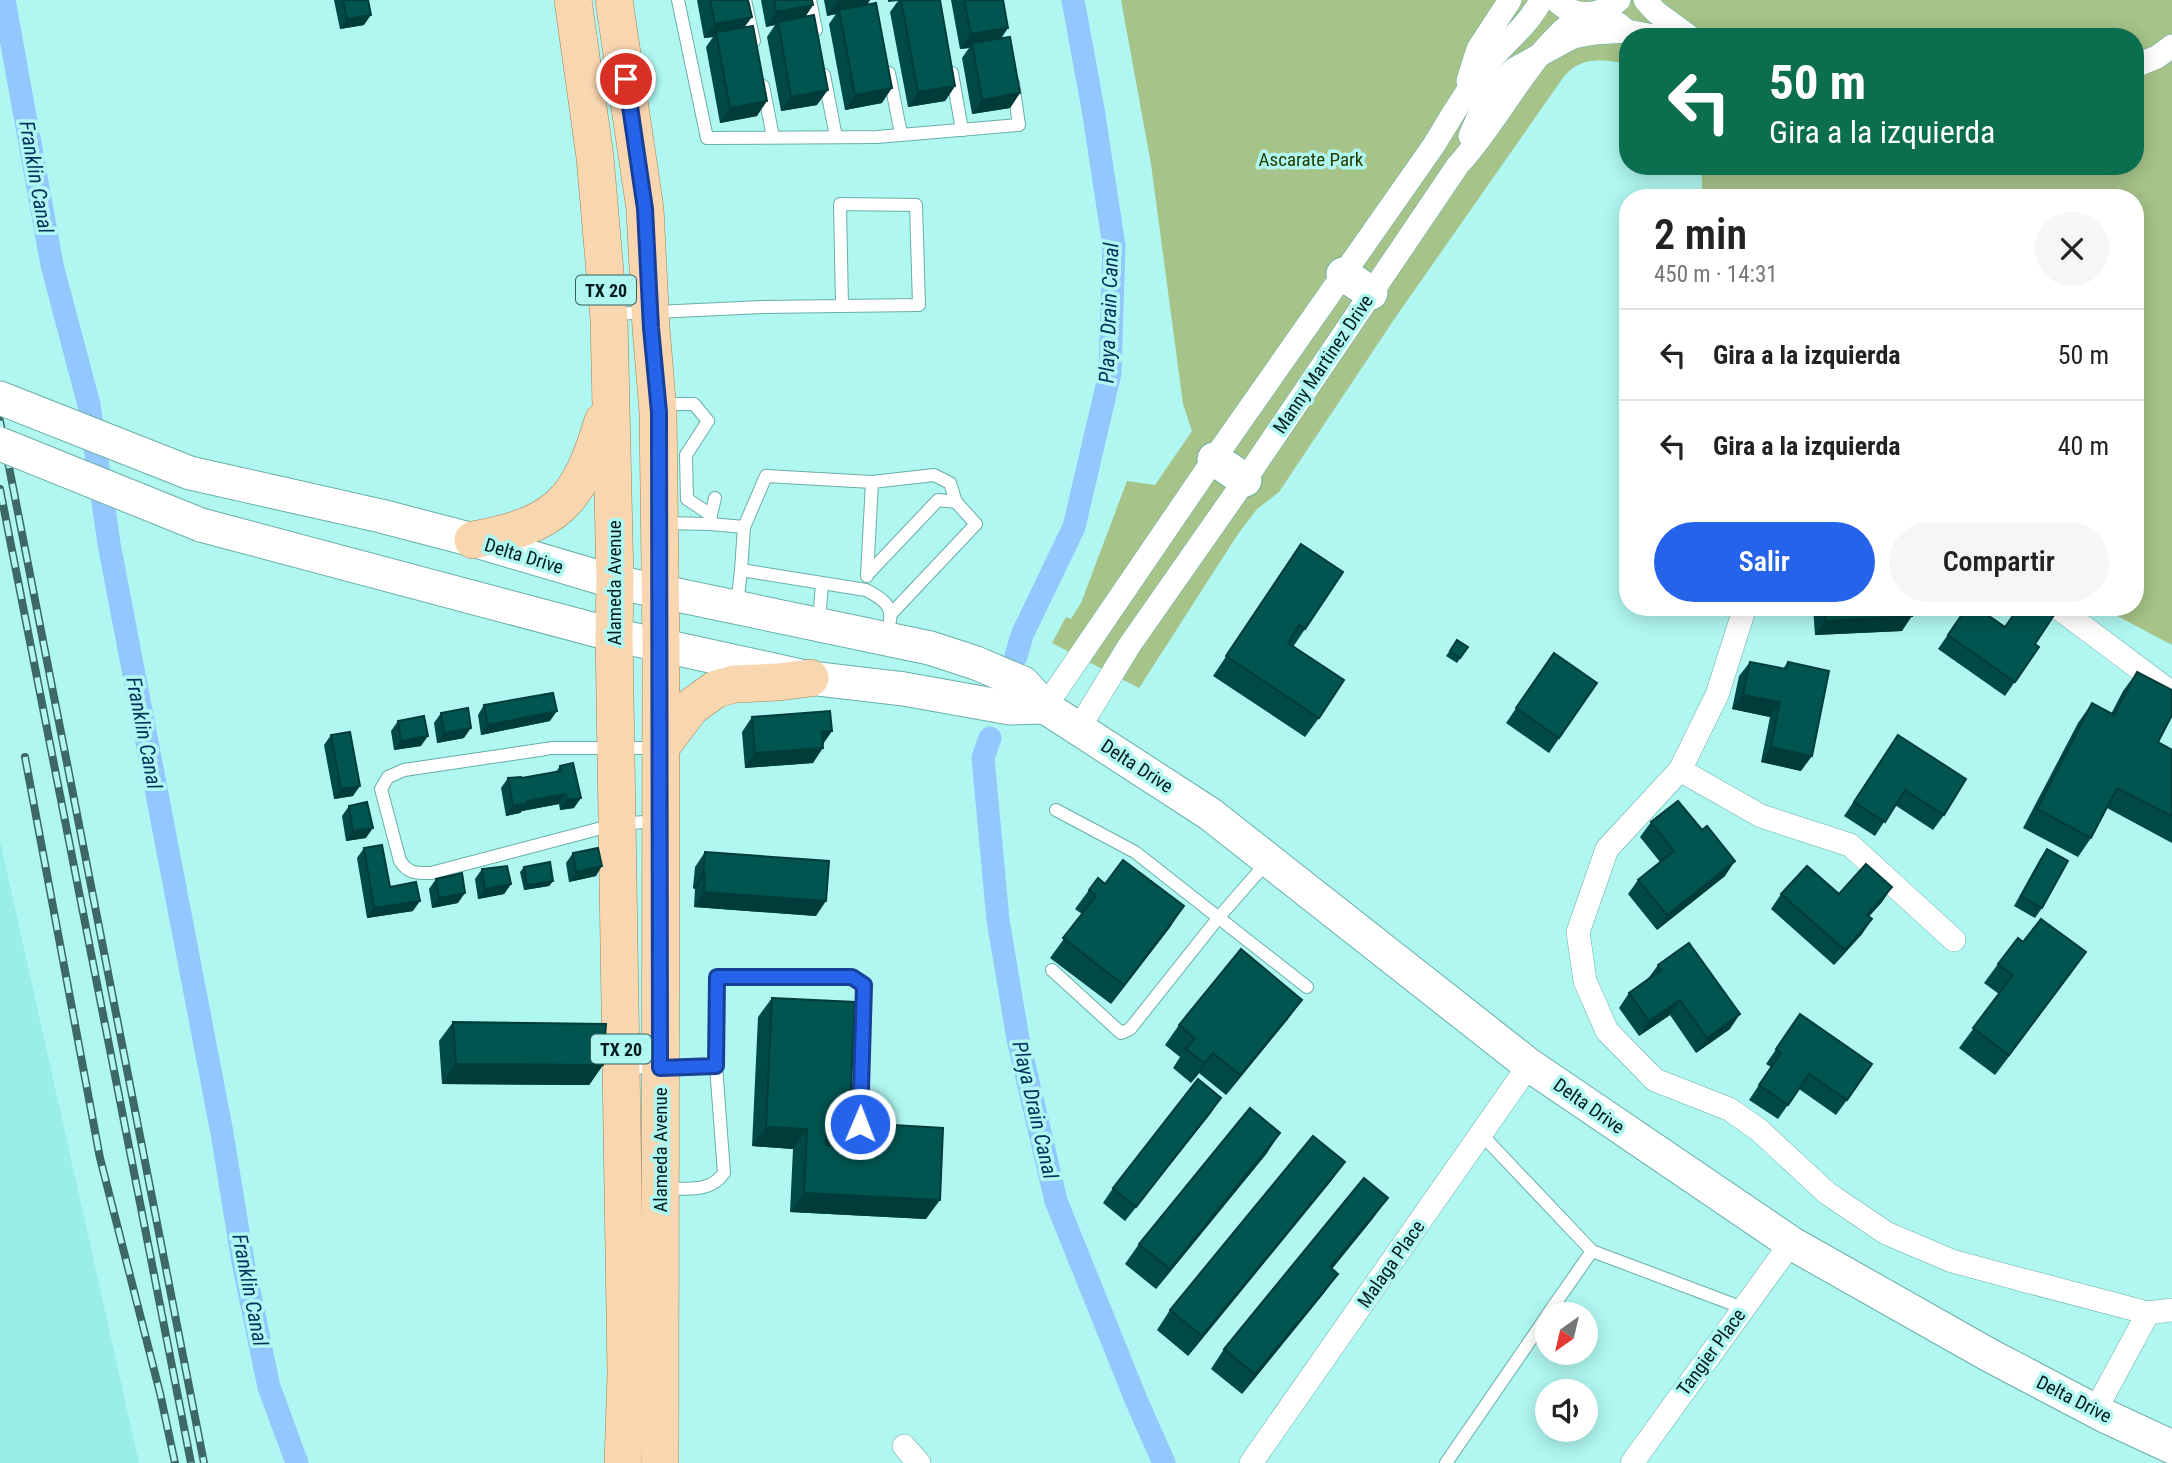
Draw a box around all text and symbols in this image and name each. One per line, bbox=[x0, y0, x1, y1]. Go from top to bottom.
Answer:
pin bbox=[596, 49, 656, 109]
text: 50 m bbox=[1769, 54, 1866, 111]
icon: left bbox=[1654, 56, 1745, 147]
icon: arrive bbox=[607, 60, 645, 98]
text: Gira a la izquierda bbox=[1769, 113, 1995, 151]
water label: Franklin Canal bbox=[14, 119, 58, 235]
park label: Ascarate Park bbox=[1259, 148, 1364, 171]
text: 2 min bbox=[1654, 210, 1747, 259]
button: close bbox=[2035, 212, 2109, 286]
water label: Playa Drain Canal bbox=[1095, 242, 1123, 384]
text: 450 m · 14:31 bbox=[1654, 261, 1778, 288]
road number: TX 20 bbox=[576, 276, 636, 304]
street label: Manny Martinez Drive bbox=[1268, 290, 1378, 438]
icon: left bbox=[1654, 336, 1692, 374]
text: Gira a la izquierda bbox=[1713, 340, 1901, 370]
text: 50 m bbox=[2058, 340, 2109, 370]
icon: left bbox=[1654, 427, 1692, 465]
text: Gira a la izquierda bbox=[1713, 431, 1901, 461]
text: 40 m bbox=[2058, 431, 2109, 461]
street label: Alameda Avenue bbox=[603, 520, 626, 646]
button: Salir bbox=[1654, 522, 1875, 602]
button: Compartir bbox=[1889, 522, 2109, 602]
street label: Delta Drive bbox=[482, 533, 566, 579]
water label: Franklin Canal bbox=[121, 675, 167, 791]
street label: Delta Drive bbox=[1097, 734, 1177, 798]
road number: TX 20 bbox=[591, 1034, 651, 1064]
water label: Playa Drain Canal bbox=[1007, 1039, 1063, 1181]
street label: Delta Drive bbox=[1549, 1073, 1629, 1139]
street label: Alameda Avenue bbox=[649, 1087, 672, 1213]
position arrow bbox=[823, 1087, 897, 1161]
street label: Malaga Place bbox=[1352, 1216, 1430, 1312]
water label: Franklin Canal bbox=[227, 1232, 273, 1348]
north arrow bbox=[1535, 1302, 1598, 1365]
map controls bbox=[1535, 1302, 1598, 1442]
street label: Tangier Place bbox=[1672, 1304, 1750, 1400]
street label: Delta Drive bbox=[2033, 1370, 2115, 1428]
button: sound bbox=[1535, 1379, 1598, 1442]

